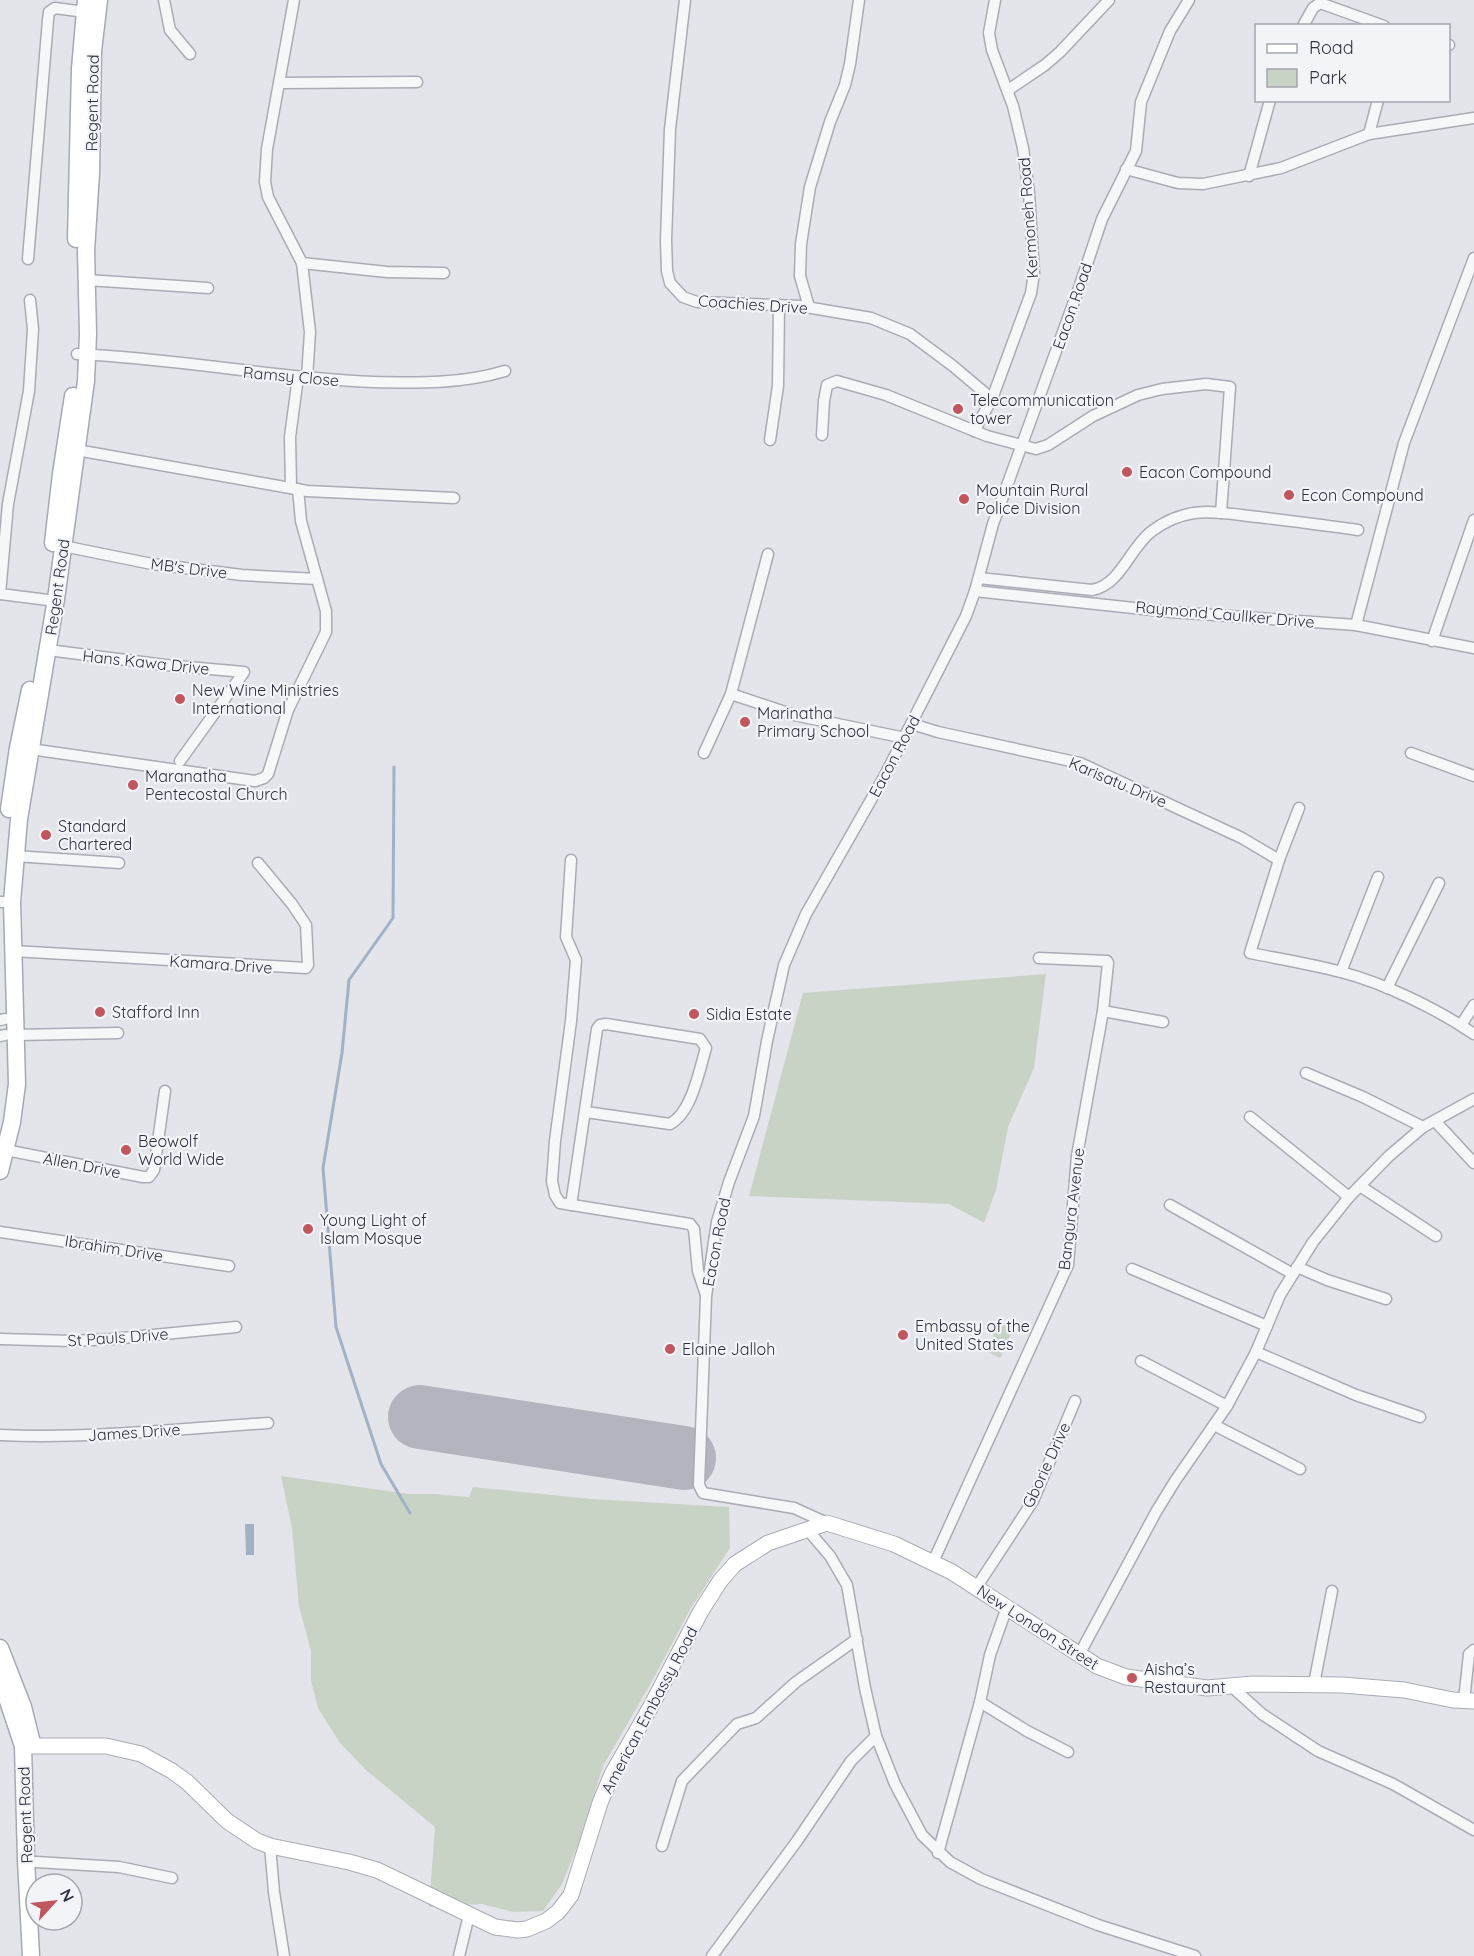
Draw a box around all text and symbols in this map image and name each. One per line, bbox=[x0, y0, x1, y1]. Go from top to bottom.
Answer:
legend bbox=[1255, 24, 1450, 102]
text: Road bbox=[1309, 36, 1354, 59]
street label: Regent Road bbox=[81, 54, 103, 152]
text: Park bbox=[1309, 66, 1347, 89]
street label: Kermoneh Road bbox=[1014, 157, 1042, 279]
street label: Eacon Road bbox=[1048, 260, 1096, 352]
street label: Coachies Drive bbox=[697, 290, 809, 318]
street label: Ramsy Close bbox=[242, 362, 340, 390]
place label: Telecommunication tower bbox=[970, 390, 1114, 428]
marker: Telecommunication tower bbox=[951, 402, 965, 416]
place label: Eacon Compound bbox=[1139, 462, 1271, 482]
marker: Eacon Compound bbox=[1120, 465, 1134, 479]
place label: Mountain Rural Police Division bbox=[976, 480, 1088, 518]
place label: Econ Compound bbox=[1301, 485, 1424, 505]
marker: Econ Compound bbox=[1282, 488, 1296, 502]
marker: Mountain Rural Police Division bbox=[957, 492, 971, 506]
street label: Regent Road bbox=[40, 538, 74, 636]
street label: MB's Drive bbox=[150, 553, 228, 583]
street label: Raymond Caullker Drive bbox=[1135, 596, 1315, 632]
street label: Hans Kawa Drive bbox=[82, 645, 210, 679]
place label: New Wine Ministries International bbox=[192, 680, 339, 718]
marker: New Wine Ministries International bbox=[173, 692, 187, 706]
place label: Marinatha Primary School bbox=[757, 703, 869, 741]
street label: Eacon Road bbox=[864, 712, 924, 800]
marker: Marinatha Primary School bbox=[738, 715, 752, 729]
street label: Karisatu Drive bbox=[1066, 752, 1170, 812]
place label: Maranatha Pentecostal Church bbox=[145, 766, 288, 804]
marker: Maranatha Pentecostal Church bbox=[126, 778, 140, 792]
place label: Standard Chartered bbox=[58, 816, 132, 854]
marker: Standard Chartered bbox=[39, 828, 53, 842]
street label: Kamara Drive bbox=[169, 950, 273, 978]
place label: Stafford Inn bbox=[112, 1002, 200, 1022]
place label: Sidia Estate bbox=[706, 1004, 792, 1024]
marker: Stafford Inn bbox=[93, 1005, 107, 1019]
marker: Sidia Estate bbox=[687, 1007, 701, 1021]
place label: Beowolf World Wide bbox=[138, 1131, 224, 1169]
marker: Beowolf World Wide bbox=[119, 1143, 133, 1157]
street label: Bangura Avenue bbox=[1054, 1147, 1088, 1271]
street label: Allen Drive bbox=[41, 1148, 123, 1182]
street label: Eacon Road bbox=[698, 1196, 734, 1288]
place label: Young Light of Islam Mosque bbox=[320, 1210, 427, 1248]
marker: Young Light of Islam Mosque bbox=[301, 1222, 315, 1236]
street label: Ibrahim Drive bbox=[63, 1230, 165, 1266]
place label: Embassy of the United States bbox=[915, 1316, 1030, 1354]
street label: St Pauls Drive bbox=[67, 1324, 169, 1350]
marker: Embassy of the United States bbox=[896, 1328, 910, 1342]
place label: Elaine Jalloh bbox=[682, 1339, 775, 1359]
marker: Elaine Jalloh bbox=[663, 1342, 677, 1356]
street label: James Drive bbox=[87, 1419, 181, 1445]
street label: Gborie Drive bbox=[1017, 1419, 1075, 1511]
street label: New London Street bbox=[973, 1580, 1103, 1674]
street label: American Embassy Road bbox=[596, 1623, 702, 1797]
place label: Aisha’s Restaurant bbox=[1144, 1659, 1226, 1697]
marker: Aisha’s Restaurant bbox=[1125, 1671, 1139, 1685]
street label: Regent Road bbox=[13, 1766, 37, 1864]
north arrow bbox=[24, 1872, 84, 1932]
text: N bbox=[56, 1885, 79, 1905]

